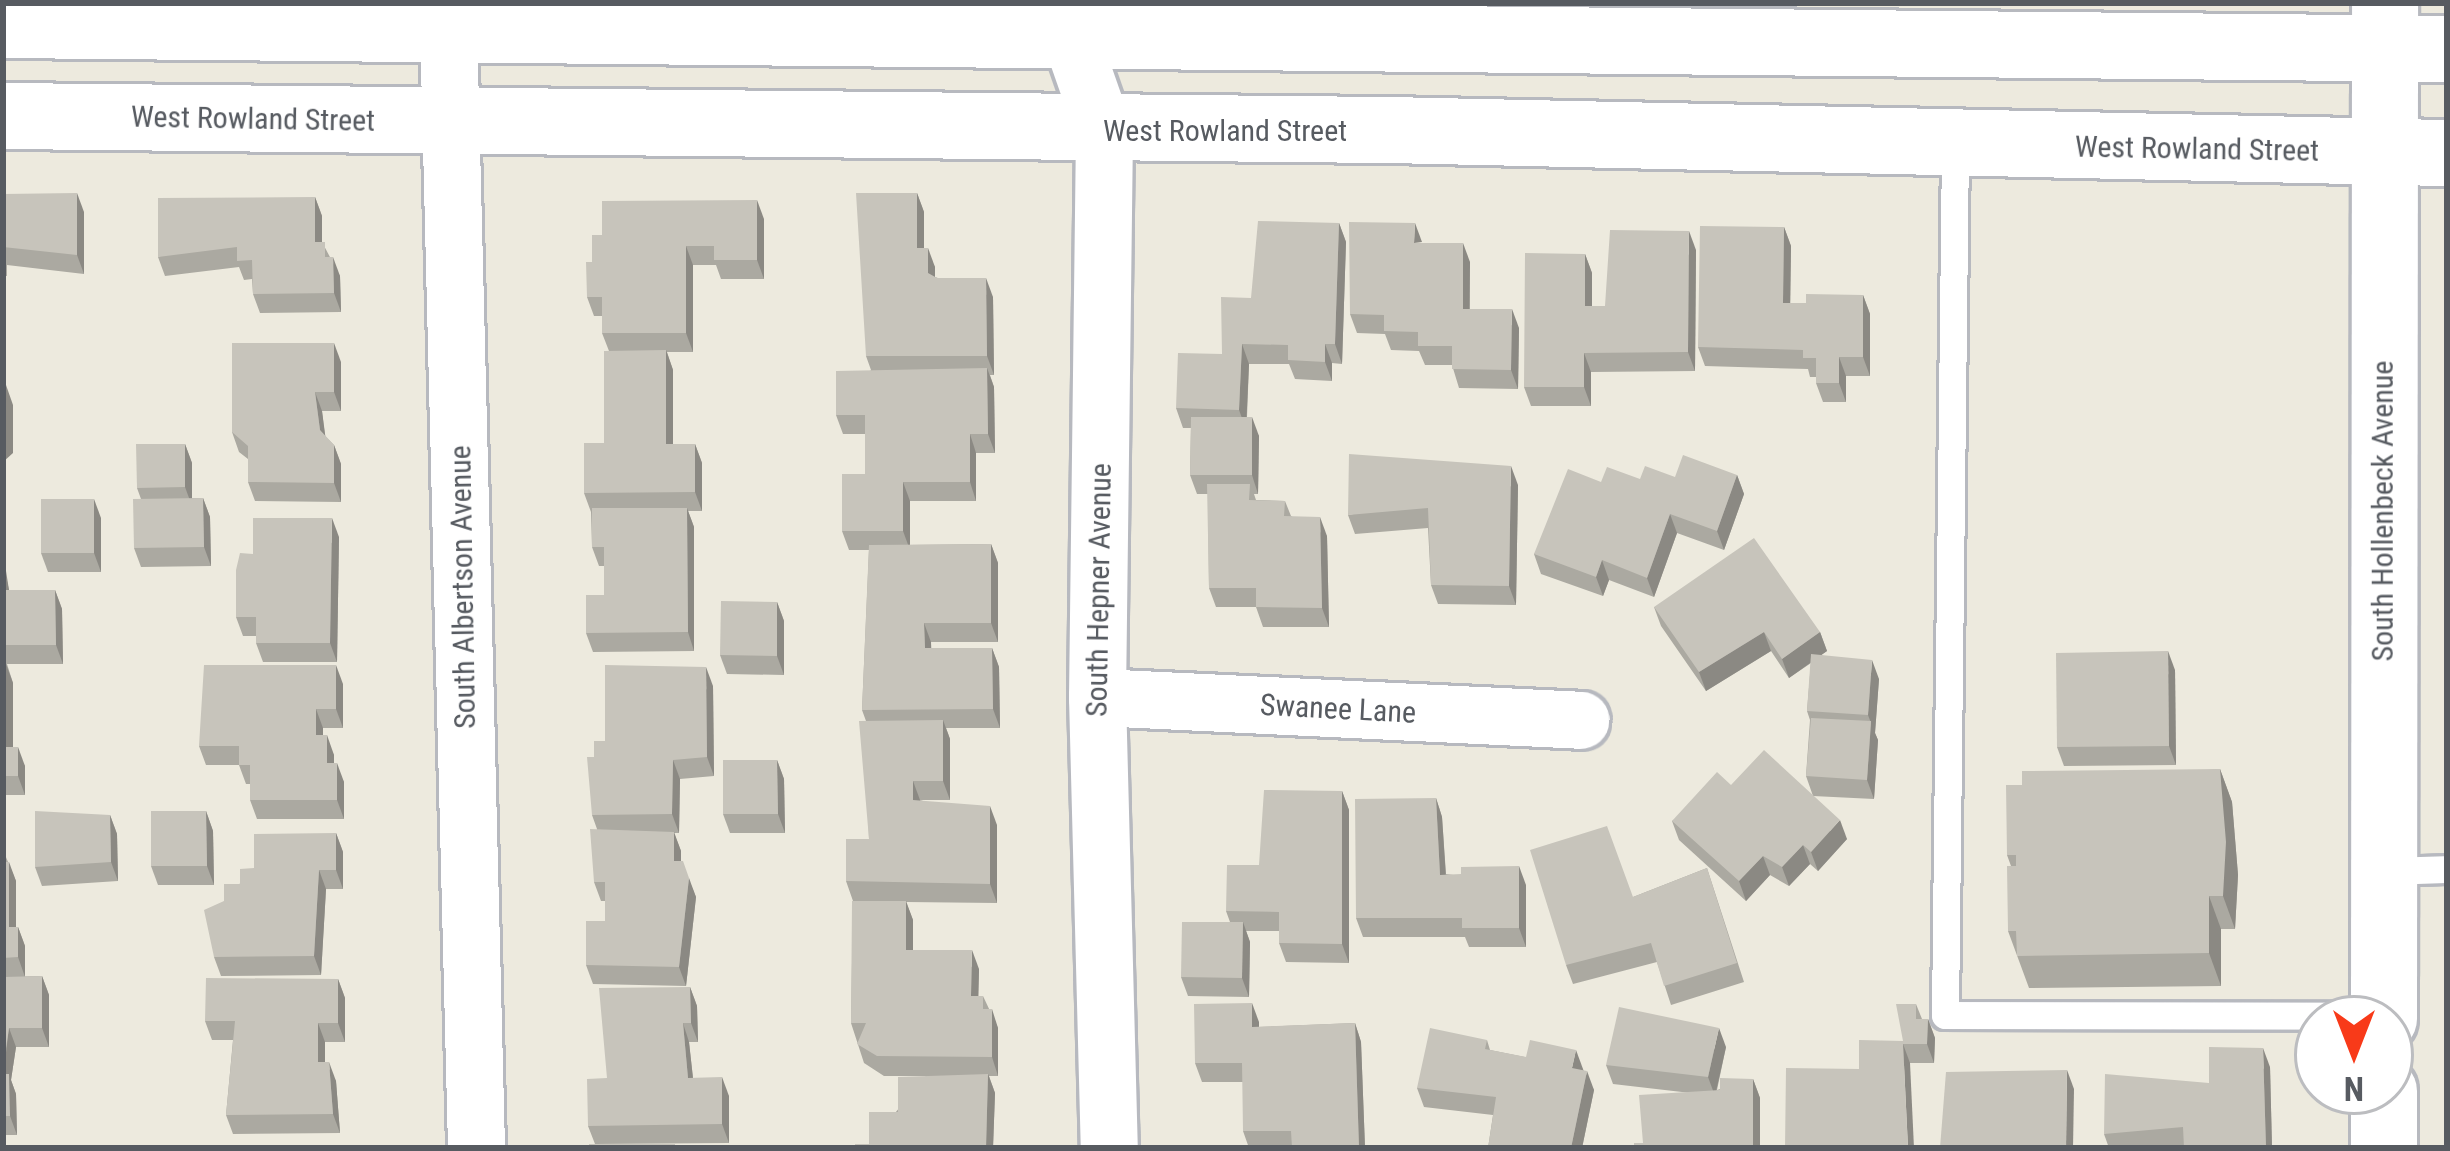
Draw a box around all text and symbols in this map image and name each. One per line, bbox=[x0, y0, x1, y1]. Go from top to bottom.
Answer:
street label: West Rowland Street bbox=[131, 99, 375, 139]
street label: West Rowland Street bbox=[1103, 113, 1347, 149]
street label: West Rowland Street bbox=[2075, 129, 2319, 169]
street label: South Hollenbeck Avenue bbox=[2365, 361, 2401, 661]
street label: South Albertson Avenue bbox=[443, 445, 483, 729]
street label: South Hepner Avenue bbox=[1079, 463, 1119, 717]
street label: Swanee Lane bbox=[1259, 687, 1417, 731]
north arrow bbox=[2294, 995, 2414, 1115]
text: N bbox=[2344, 1069, 2364, 1108]

